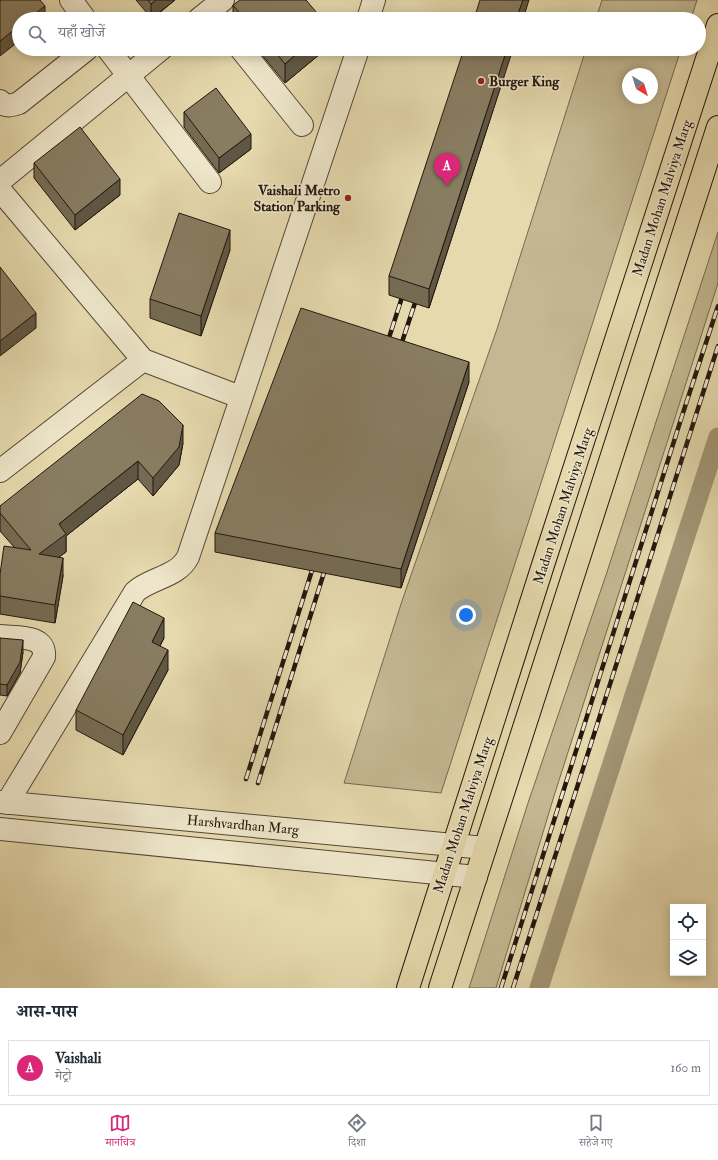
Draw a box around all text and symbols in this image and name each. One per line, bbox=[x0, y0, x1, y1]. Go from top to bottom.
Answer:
search box bbox=[12, 12, 706, 56]
icon: search bbox=[26, 23, 48, 45]
text: यहाँ खोजें bbox=[58, 23, 105, 42]
north arrow bbox=[622, 68, 658, 104]
place label: Burger King bbox=[489, 73, 560, 91]
marker: Burger King bbox=[476, 76, 486, 86]
street label: Madan Mohan Malviya Marg bbox=[629, 116, 697, 279]
pin: A bbox=[434, 153, 460, 186]
place label: Vaishali Metro Station Parking bbox=[254, 182, 341, 216]
marker: Vaishali Metro Station Parking bbox=[343, 193, 353, 203]
street label: Madan Mohan Malviya Marg bbox=[530, 424, 598, 587]
your location bbox=[456, 605, 476, 625]
street label: Madan Mohan Malviya Marg bbox=[430, 733, 498, 896]
street label: Harshvardhan Marg bbox=[186, 812, 301, 838]
map controls bbox=[670, 904, 706, 976]
button: locate bbox=[670, 904, 706, 940]
button: layers bbox=[670, 940, 706, 976]
text: आस-पास bbox=[16, 1001, 77, 1022]
text: Vaishali bbox=[55, 1049, 101, 1068]
text: A bbox=[26, 1060, 34, 1076]
text: 160 m bbox=[670, 1060, 701, 1076]
text: मेट्रो bbox=[55, 1068, 71, 1084]
tab: मानचित्र bbox=[105, 1112, 135, 1153]
tab: दिशा bbox=[346, 1112, 368, 1153]
tab: सहेजे गए bbox=[579, 1112, 613, 1153]

